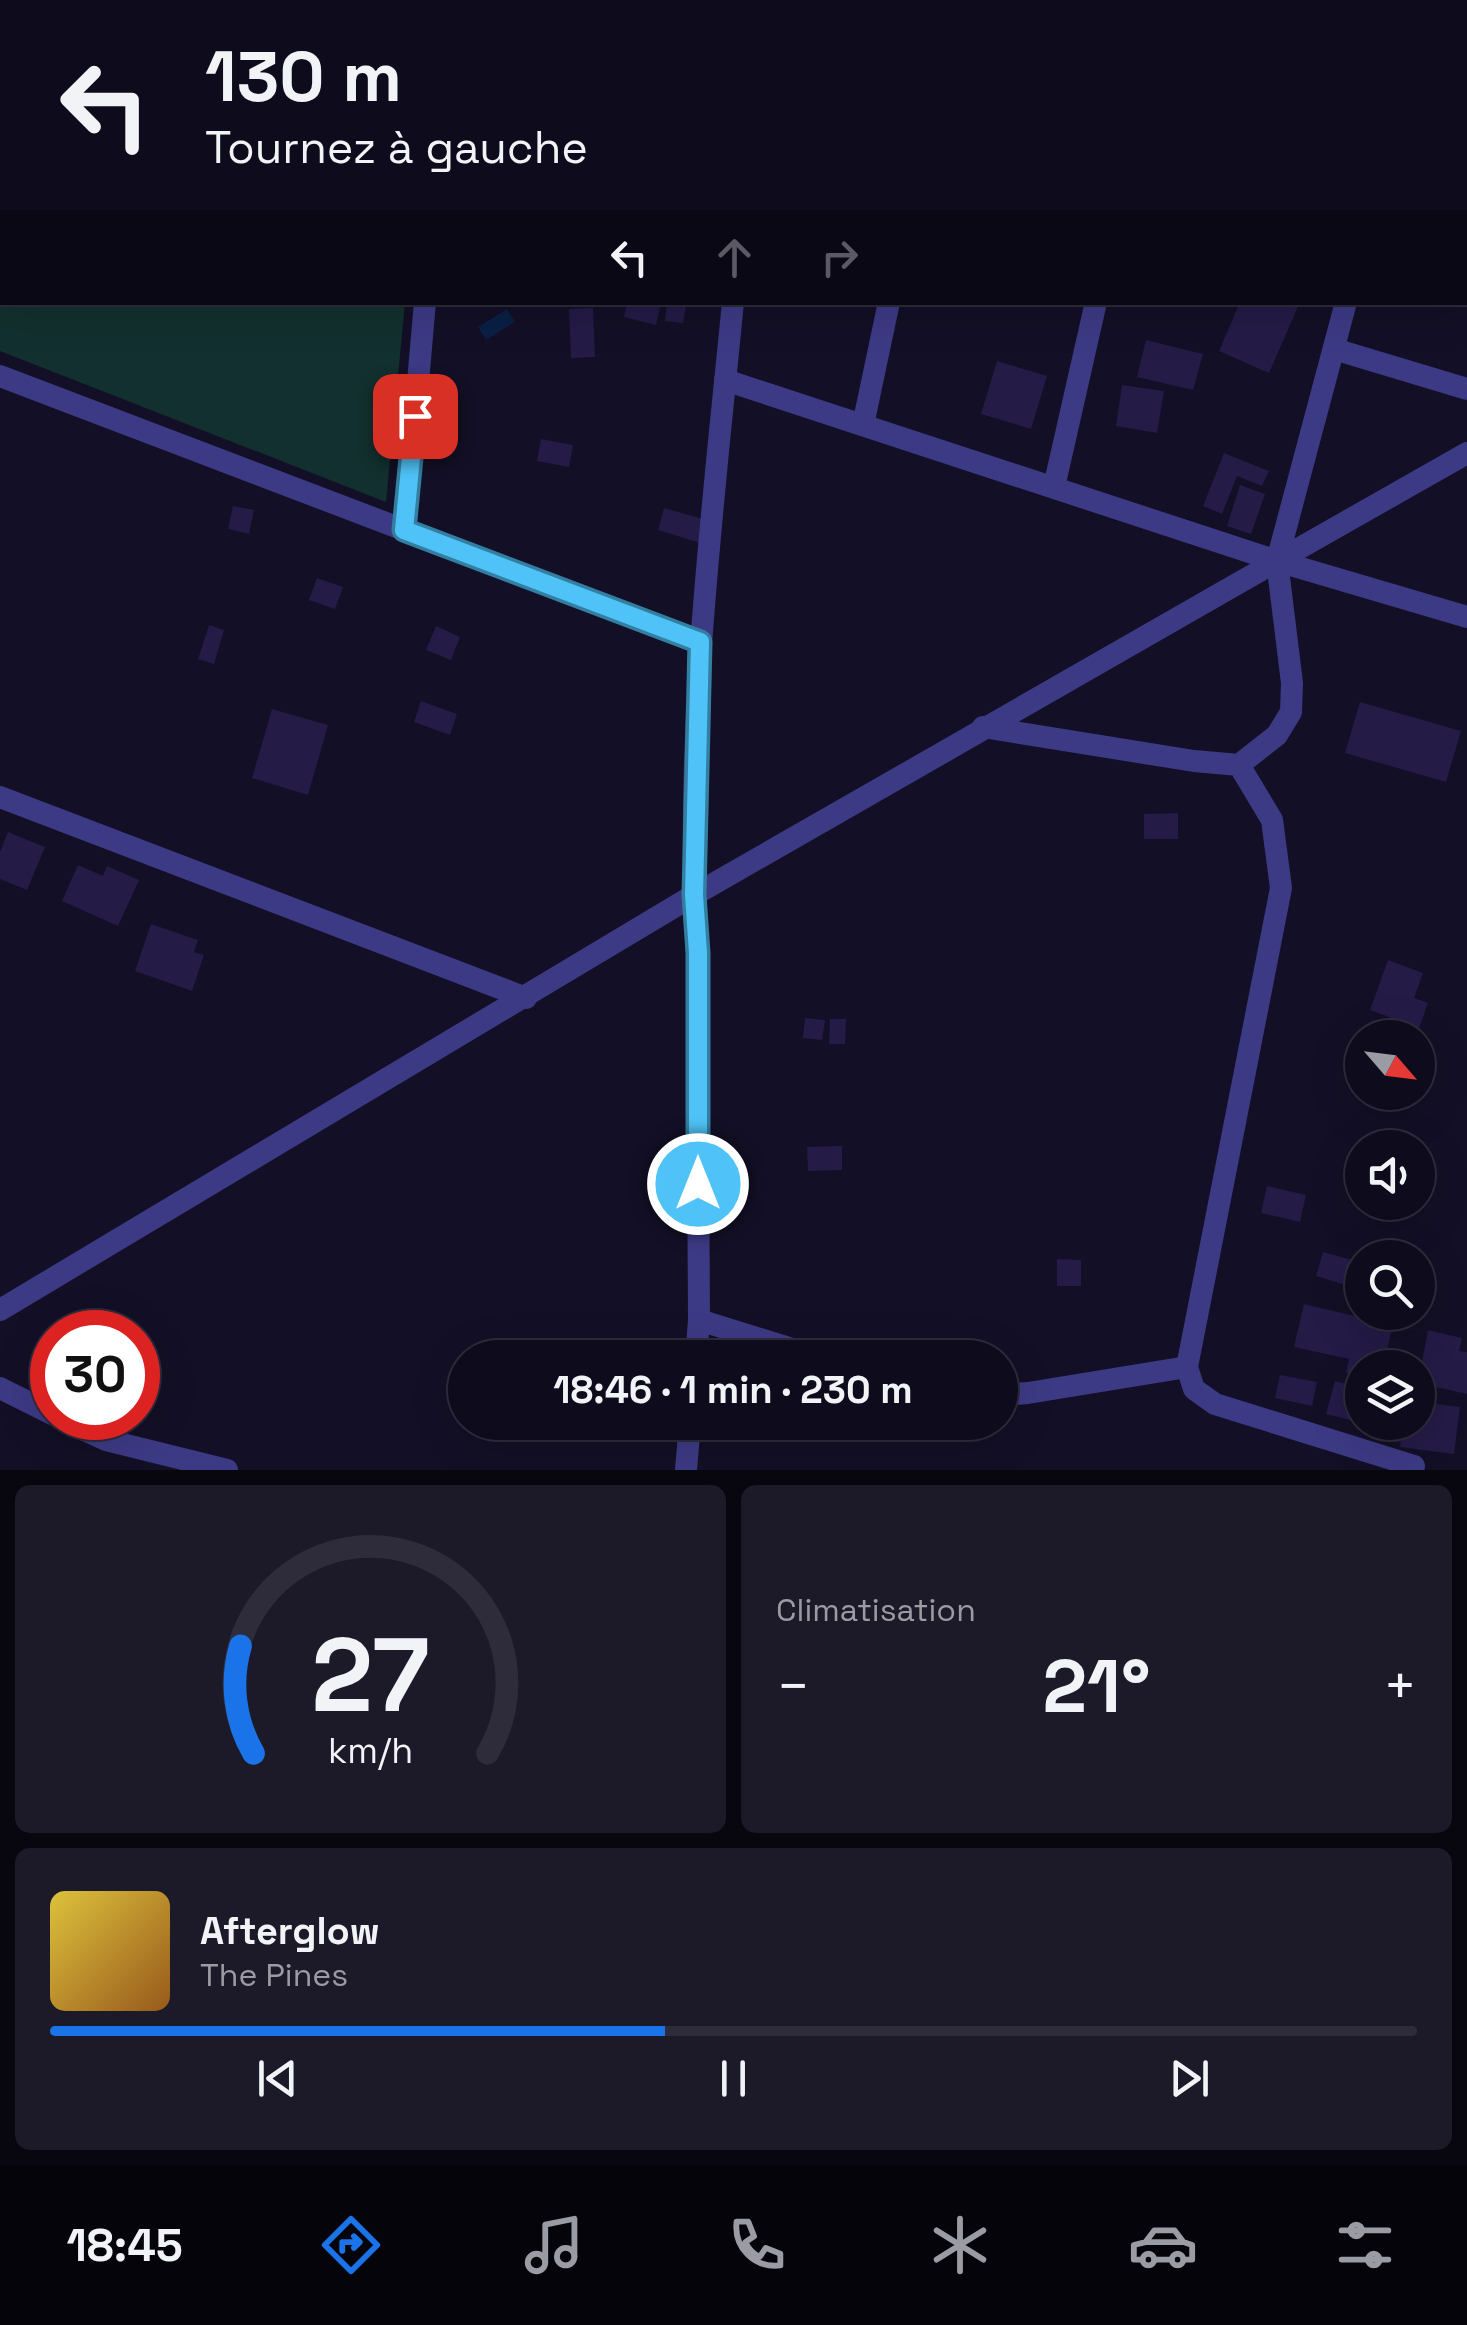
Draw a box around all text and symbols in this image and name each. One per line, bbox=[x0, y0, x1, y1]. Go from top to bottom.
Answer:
text: 130 m bbox=[205, 32, 402, 121]
icon: left bbox=[40, 40, 170, 170]
text: Tournez à gauche bbox=[205, 119, 588, 176]
icon: left bbox=[602, 230, 657, 285]
icon: ahead bbox=[707, 230, 762, 285]
icon: right bbox=[812, 230, 867, 285]
pin bbox=[373, 374, 458, 459]
icon: arrive bbox=[388, 389, 443, 444]
north arrow bbox=[1345, 1020, 1435, 1110]
map controls bbox=[1345, 1020, 1435, 1440]
button: sound bbox=[1345, 1130, 1435, 1220]
position arrow bbox=[646, 1132, 750, 1236]
button: search bbox=[1345, 1240, 1435, 1330]
speed limit sign: 30 bbox=[30, 1310, 160, 1440]
button: layers bbox=[1345, 1350, 1435, 1440]
text: 18:46 · 1 min · 230 m bbox=[553, 1366, 913, 1414]
text: Climatisation bbox=[776, 1590, 976, 1630]
text: 27 bbox=[311, 1609, 430, 1741]
text: 21° bbox=[1042, 1638, 1151, 1734]
text: − bbox=[776, 1651, 810, 1721]
text: + bbox=[1383, 1651, 1417, 1721]
text: km/h bbox=[328, 1728, 413, 1773]
text: Afterglow bbox=[200, 1907, 380, 1955]
text: The Pines bbox=[200, 1955, 348, 1995]
icon: previous bbox=[250, 2051, 305, 2106]
icon: pause bbox=[706, 2051, 761, 2106]
icon: next bbox=[1162, 2051, 1217, 2106]
icon: directions bbox=[316, 2210, 386, 2280]
icon: music bbox=[519, 2210, 589, 2280]
icon: phone bbox=[722, 2210, 792, 2280]
icon: climate bbox=[925, 2210, 995, 2280]
icon: car bbox=[1128, 2210, 1198, 2280]
icon: filters bbox=[1330, 2210, 1400, 2280]
text: 18:45 bbox=[66, 2217, 183, 2274]

